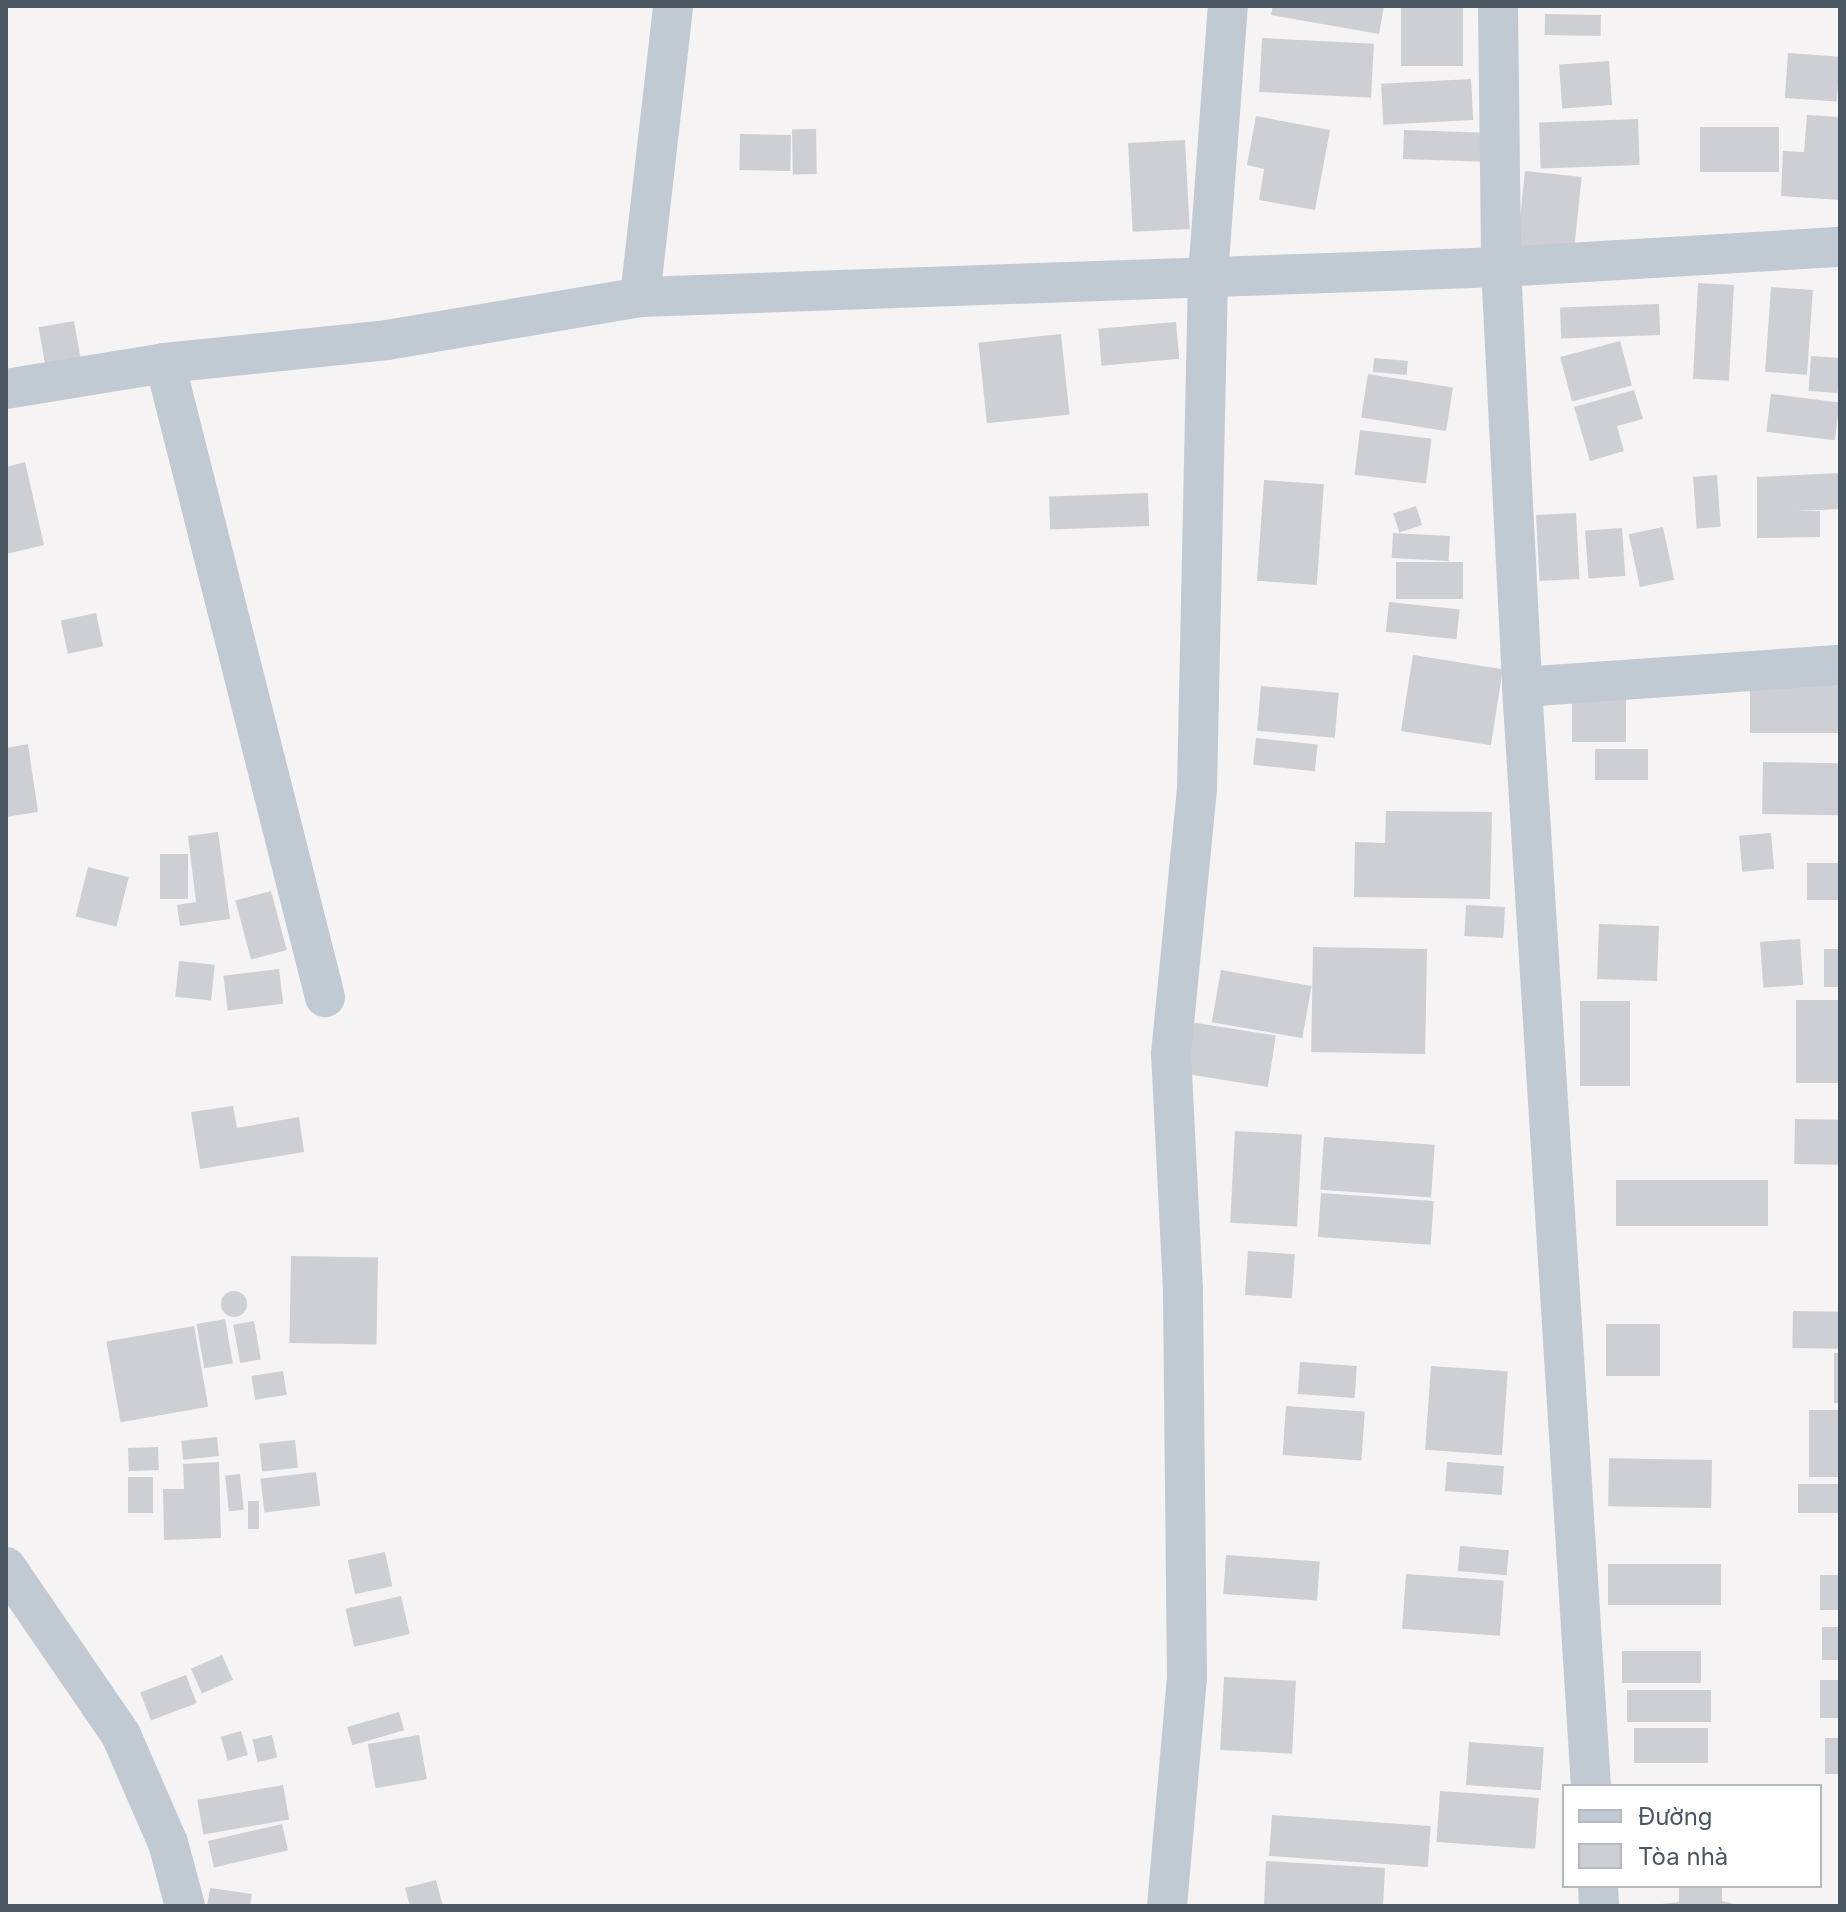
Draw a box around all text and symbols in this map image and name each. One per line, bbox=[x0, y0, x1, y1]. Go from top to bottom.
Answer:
legend bbox=[1562, 1784, 1822, 1888]
text: Đường bbox=[1638, 1802, 1713, 1831]
text: Tòa nhà bbox=[1638, 1842, 1728, 1871]

